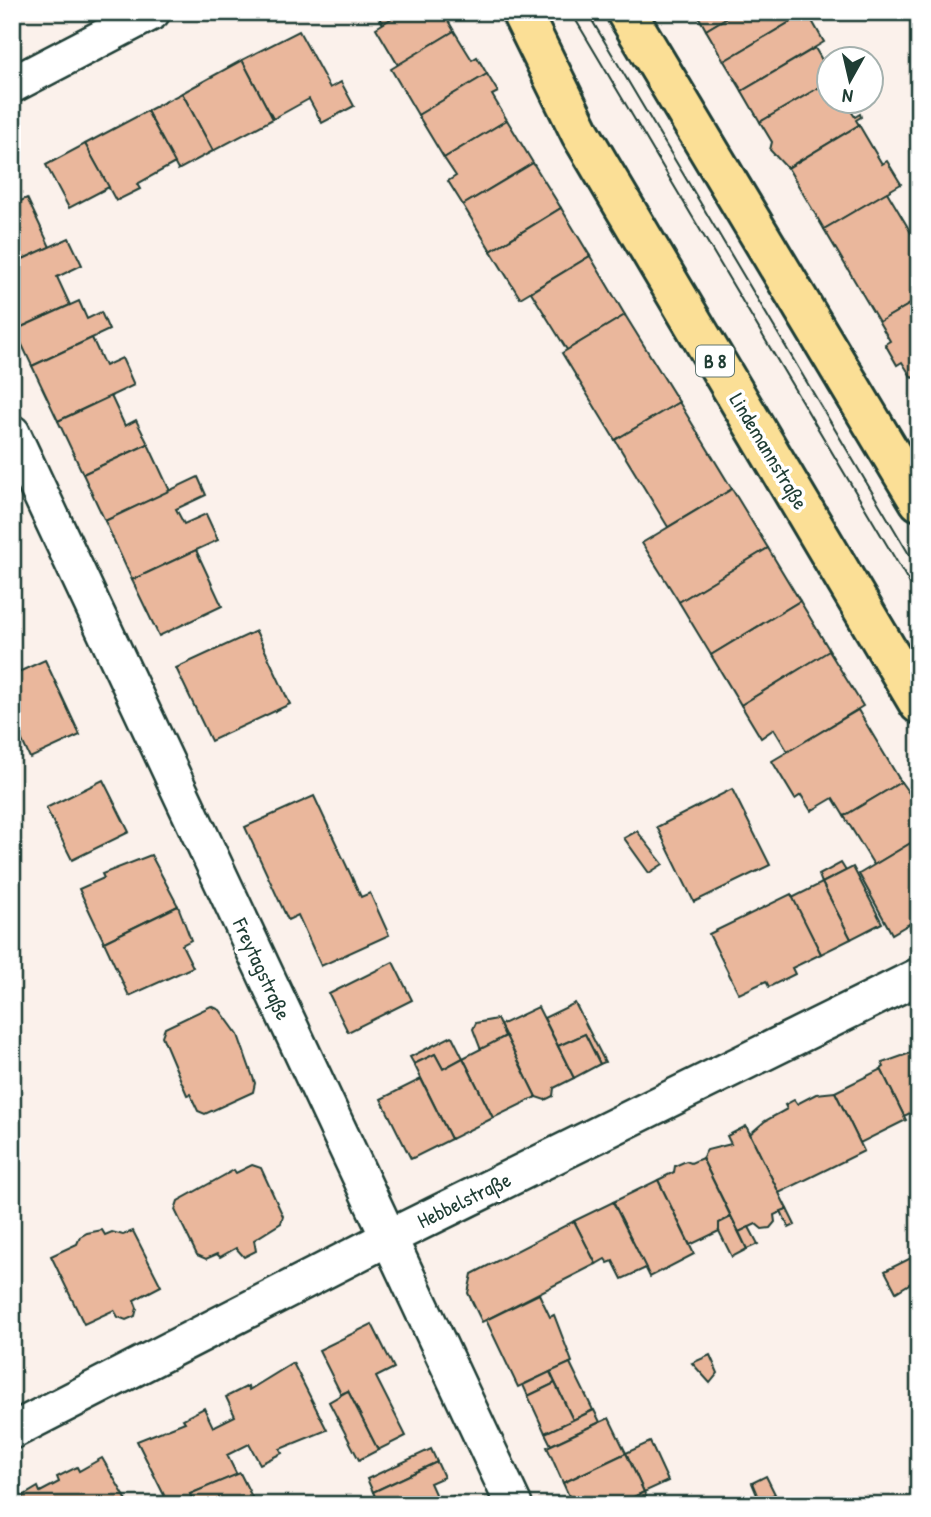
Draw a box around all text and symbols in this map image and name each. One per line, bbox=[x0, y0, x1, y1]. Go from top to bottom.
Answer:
north arrow bbox=[816, 46, 886, 116]
text: N bbox=[841, 83, 854, 110]
road number: B 8 bbox=[696, 346, 734, 376]
street label: Lindemannstraße bbox=[723, 387, 815, 515]
street label: Freytagstraße bbox=[225, 913, 298, 1025]
street label: Hebbelstraße bbox=[412, 1165, 516, 1235]

